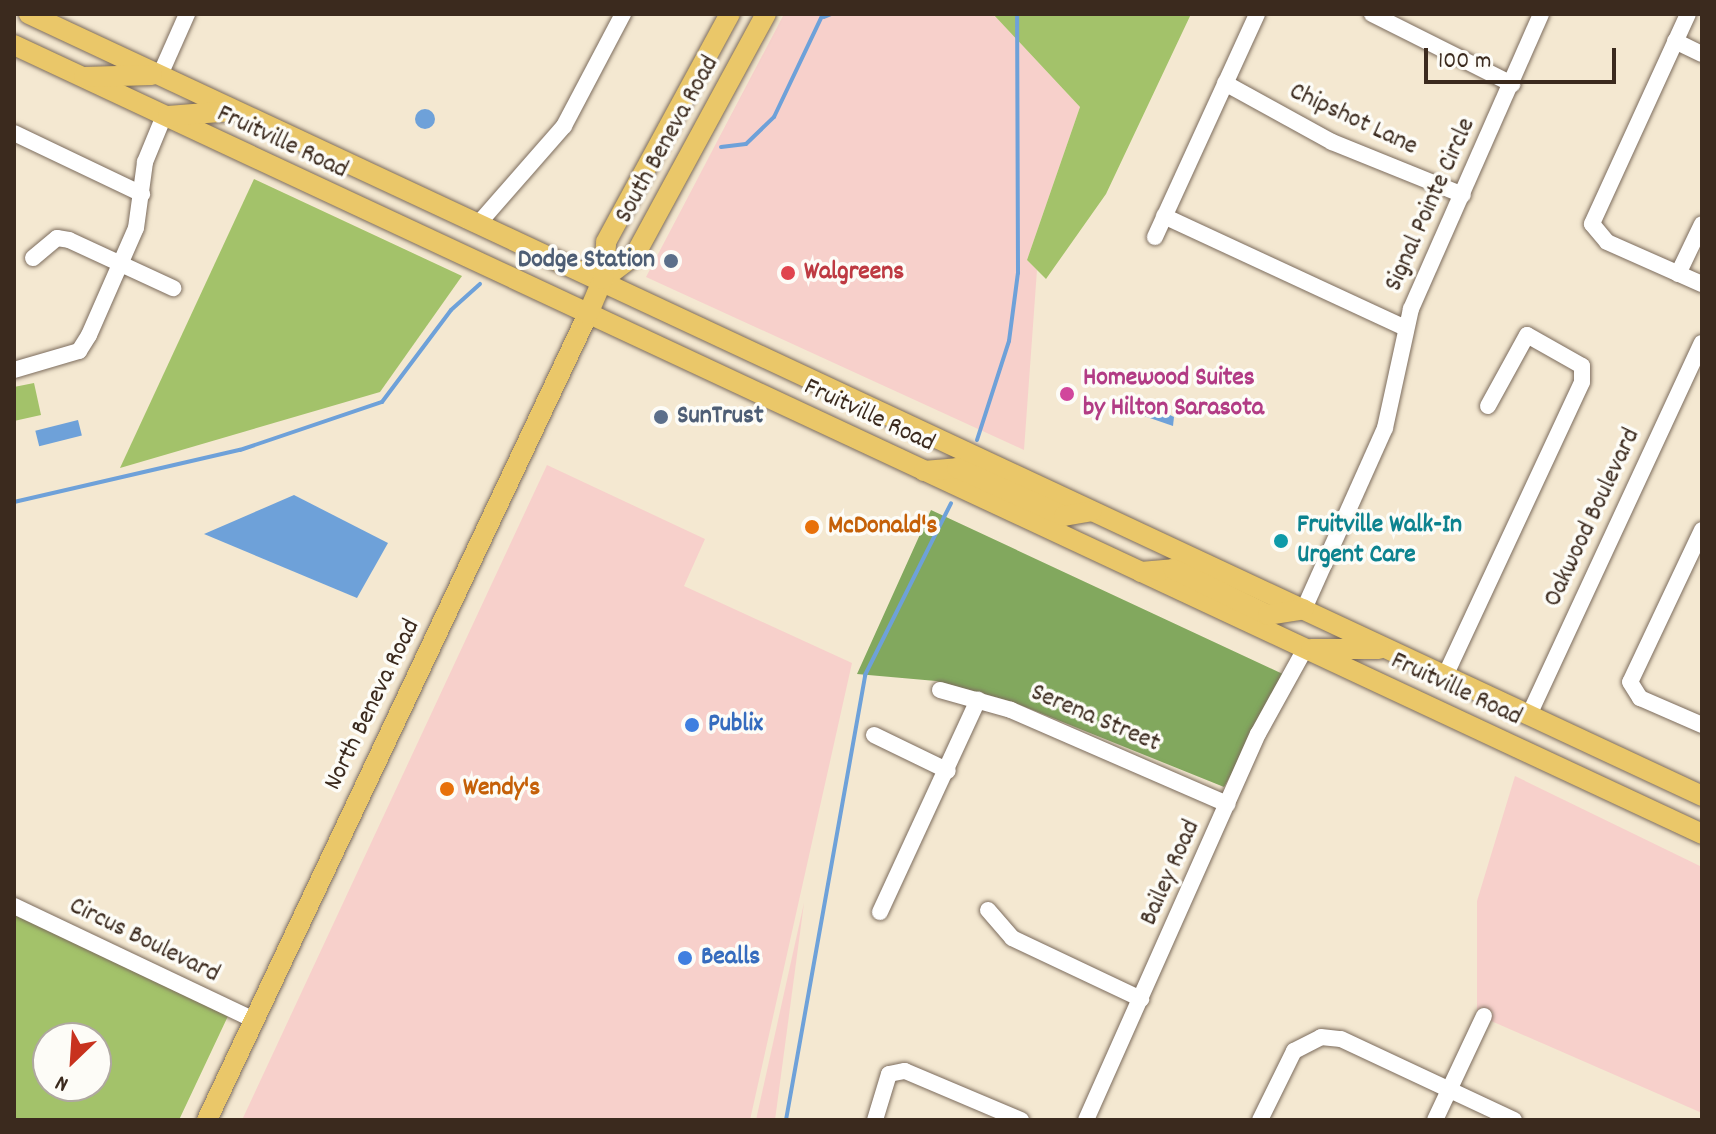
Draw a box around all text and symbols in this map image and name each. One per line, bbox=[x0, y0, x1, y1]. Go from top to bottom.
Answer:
scale bar bbox=[1428, 32, 1620, 82]
text: 100 m bbox=[1438, 45, 1491, 79]
street label: South Beneva Road bbox=[609, 51, 727, 229]
street label: Chipshot Lane bbox=[1284, 77, 1422, 163]
street label: Fruitville Road bbox=[212, 99, 352, 187]
street label: Signal Pointe Circle bbox=[1379, 114, 1483, 296]
place label: Dodge Station bbox=[518, 245, 655, 277]
marker: Dodge Station bbox=[662, 252, 680, 270]
place label: Walgreens bbox=[804, 257, 904, 289]
marker: Walgreens bbox=[779, 264, 797, 282]
place label: Homewood Suites by Hilton Sarasota bbox=[1083, 363, 1264, 424]
street label: Fruitville Road bbox=[799, 372, 939, 460]
marker: Homewood Suites by Hilton Sarasota bbox=[1058, 385, 1076, 403]
place label: SunTrust bbox=[677, 401, 763, 433]
marker: SunTrust bbox=[652, 408, 670, 426]
street label: Oakwood Boulevard bbox=[1538, 424, 1648, 612]
place label: Fruitville Walk-In Urgent Care bbox=[1297, 510, 1462, 572]
place label: McDonald's bbox=[828, 511, 937, 543]
marker: McDonald's bbox=[803, 518, 821, 536]
marker: Fruitville Walk-In Urgent Care bbox=[1272, 532, 1290, 550]
street label: North Beneva Road bbox=[318, 614, 428, 796]
street label: Fruitville Road bbox=[1386, 646, 1526, 734]
street label: Serena Street bbox=[1026, 678, 1164, 760]
place label: Publix bbox=[708, 709, 763, 741]
marker: Publix bbox=[683, 716, 701, 734]
place label: Wendy's bbox=[463, 773, 540, 805]
marker: Wendy's bbox=[438, 780, 456, 798]
street label: Bailey Road bbox=[1134, 815, 1208, 931]
street label: Circus Boulevard bbox=[64, 891, 224, 991]
place label: Bealls bbox=[701, 942, 760, 974]
marker: Bealls bbox=[676, 949, 694, 967]
north arrow bbox=[32, 1022, 112, 1102]
text: N bbox=[51, 1066, 74, 1099]

